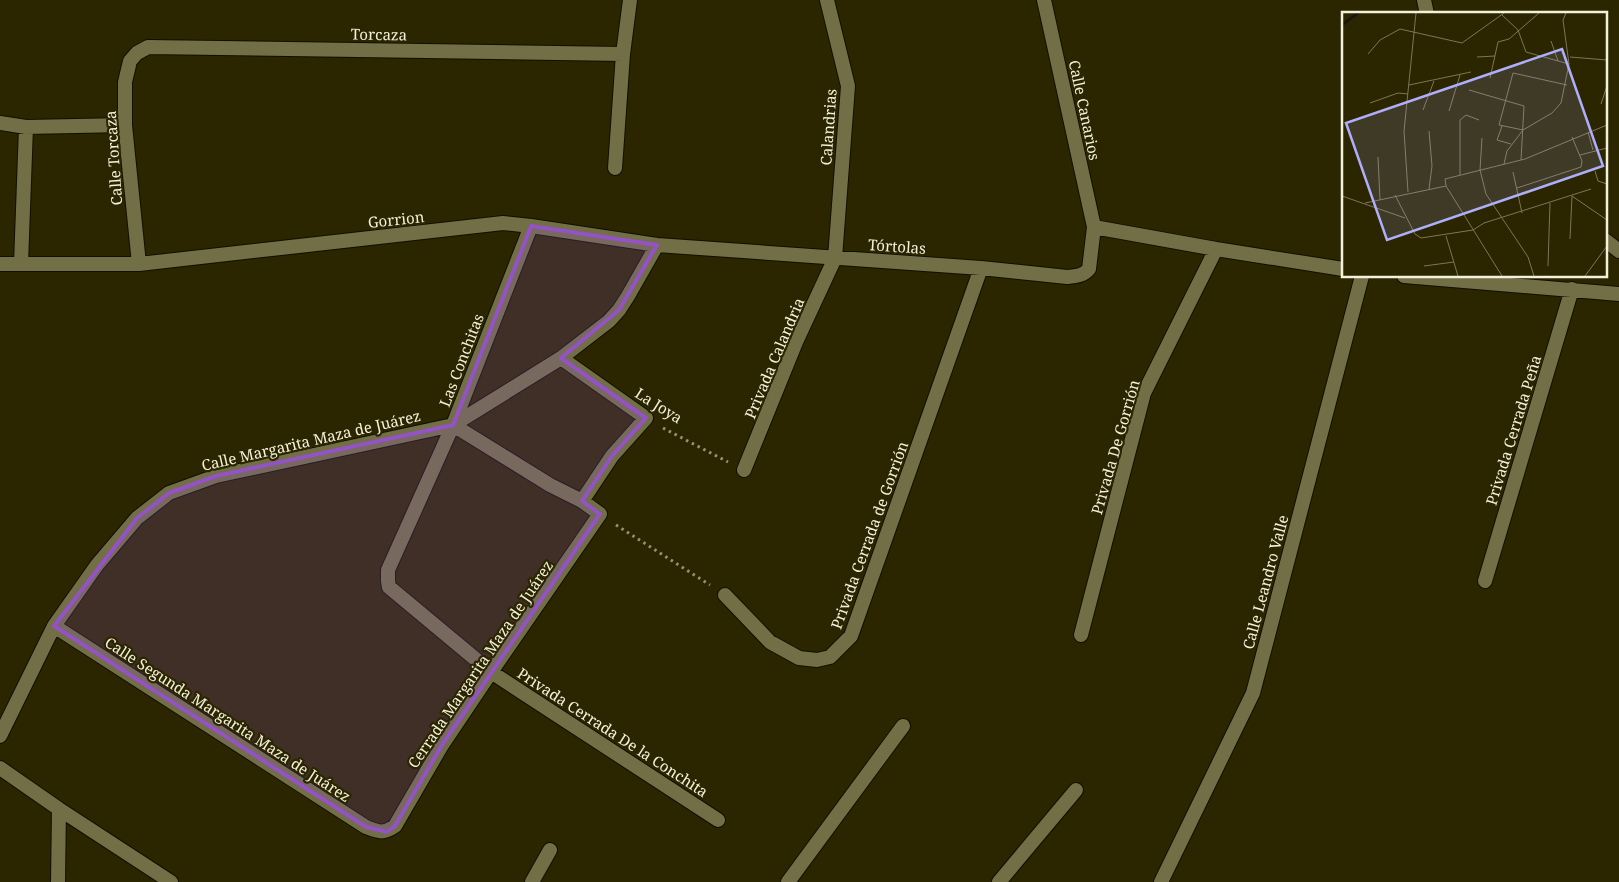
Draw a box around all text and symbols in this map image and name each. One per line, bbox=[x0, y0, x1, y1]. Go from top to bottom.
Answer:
inset map bbox=[1342, 12, 1606, 278]
street label: Torcaza bbox=[351, 24, 407, 44]
street label: Calle Canarios bbox=[1065, 58, 1105, 162]
street label: Calandrias bbox=[815, 88, 841, 166]
street label: Calle Torcaza bbox=[100, 110, 126, 206]
street label: Gorrion bbox=[367, 206, 426, 232]
street label: Tórtolas bbox=[867, 234, 927, 258]
street label: Privada Calandria bbox=[739, 294, 809, 422]
street label: Las Conchitas bbox=[434, 310, 488, 409]
street label: Privada Cerrada Peña bbox=[1481, 353, 1545, 507]
street label: Privada De Gorrión bbox=[1086, 377, 1144, 517]
street label: La Joya bbox=[632, 383, 686, 427]
street label: Calle Margarita Maza de Juárez bbox=[200, 405, 422, 475]
street label: Privada Cerrada de Gorrión bbox=[826, 438, 912, 632]
street label: Calle Leandro Valle bbox=[1237, 513, 1293, 651]
street label: Cerrada Margarita Maza de Juárez bbox=[403, 556, 557, 772]
street label: Calle Segunda Margarita Maza de Juárez bbox=[101, 632, 355, 806]
street label: Privada Cerrada De la Conchita bbox=[514, 663, 712, 801]

